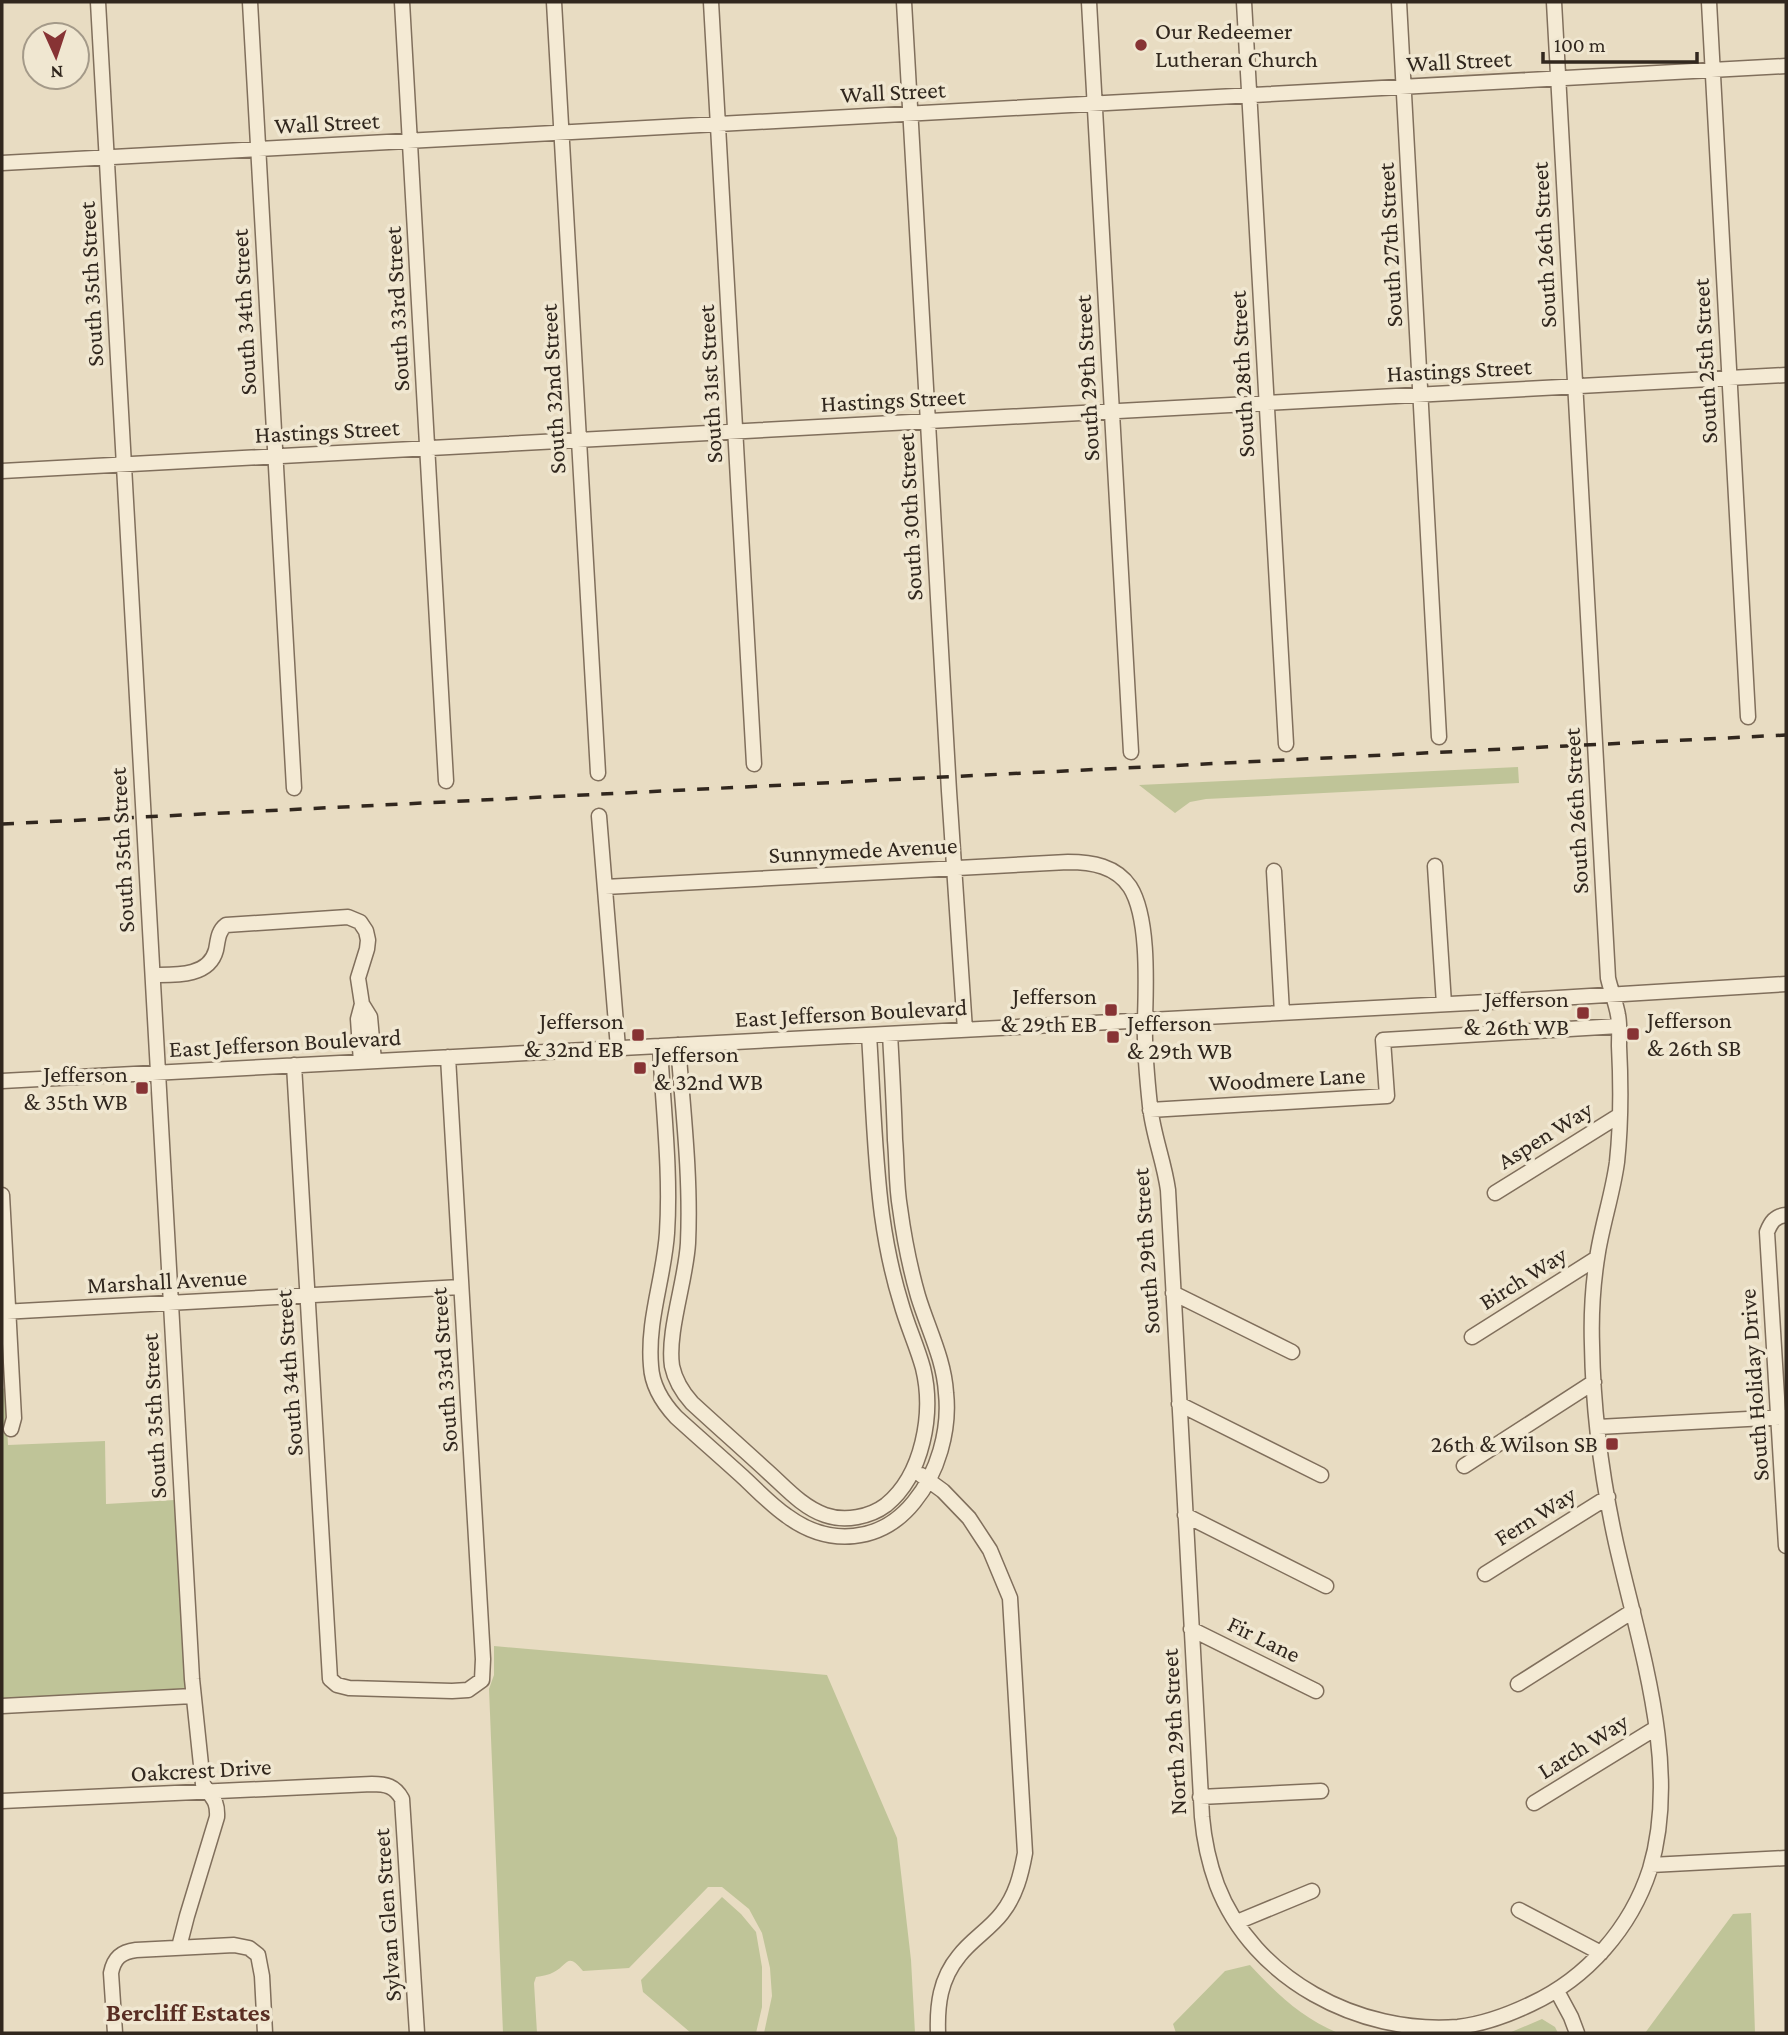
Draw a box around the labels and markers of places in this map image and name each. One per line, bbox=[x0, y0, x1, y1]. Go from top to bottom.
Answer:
place label: Our Redeemer Lutheran Church bbox=[1155, 17, 1318, 72]
marker: Our Redeemer Lutheran Church bbox=[1133, 37, 1149, 53]
place label: Jefferson & 29th EB bbox=[1001, 982, 1097, 1037]
place label: Jefferson & 26th WB bbox=[1464, 985, 1569, 1040]
marker: Jefferson & 29th EB bbox=[1103, 1002, 1119, 1018]
marker: Jefferson & 26th WB bbox=[1575, 1005, 1591, 1021]
place label: Jefferson & 26th SB bbox=[1645, 1006, 1741, 1061]
place label: Jefferson & 32nd EB bbox=[524, 1007, 624, 1062]
place label: Jefferson & 29th WB bbox=[1125, 1009, 1232, 1064]
marker: Jefferson & 26th SB bbox=[1625, 1026, 1641, 1042]
marker: Jefferson & 32nd EB bbox=[630, 1027, 646, 1043]
marker: Jefferson & 29th WB bbox=[1105, 1029, 1121, 1045]
place label: Jefferson & 32nd WB bbox=[652, 1040, 763, 1095]
place label: Jefferson & 35th WB bbox=[24, 1060, 128, 1115]
marker: Jefferson & 32nd WB bbox=[632, 1060, 648, 1076]
marker: Jefferson & 35th WB bbox=[134, 1080, 150, 1096]
place label: 26th & Wilson SB bbox=[1431, 1430, 1598, 1457]
marker: 26th & Wilson SB bbox=[1604, 1436, 1620, 1452]

